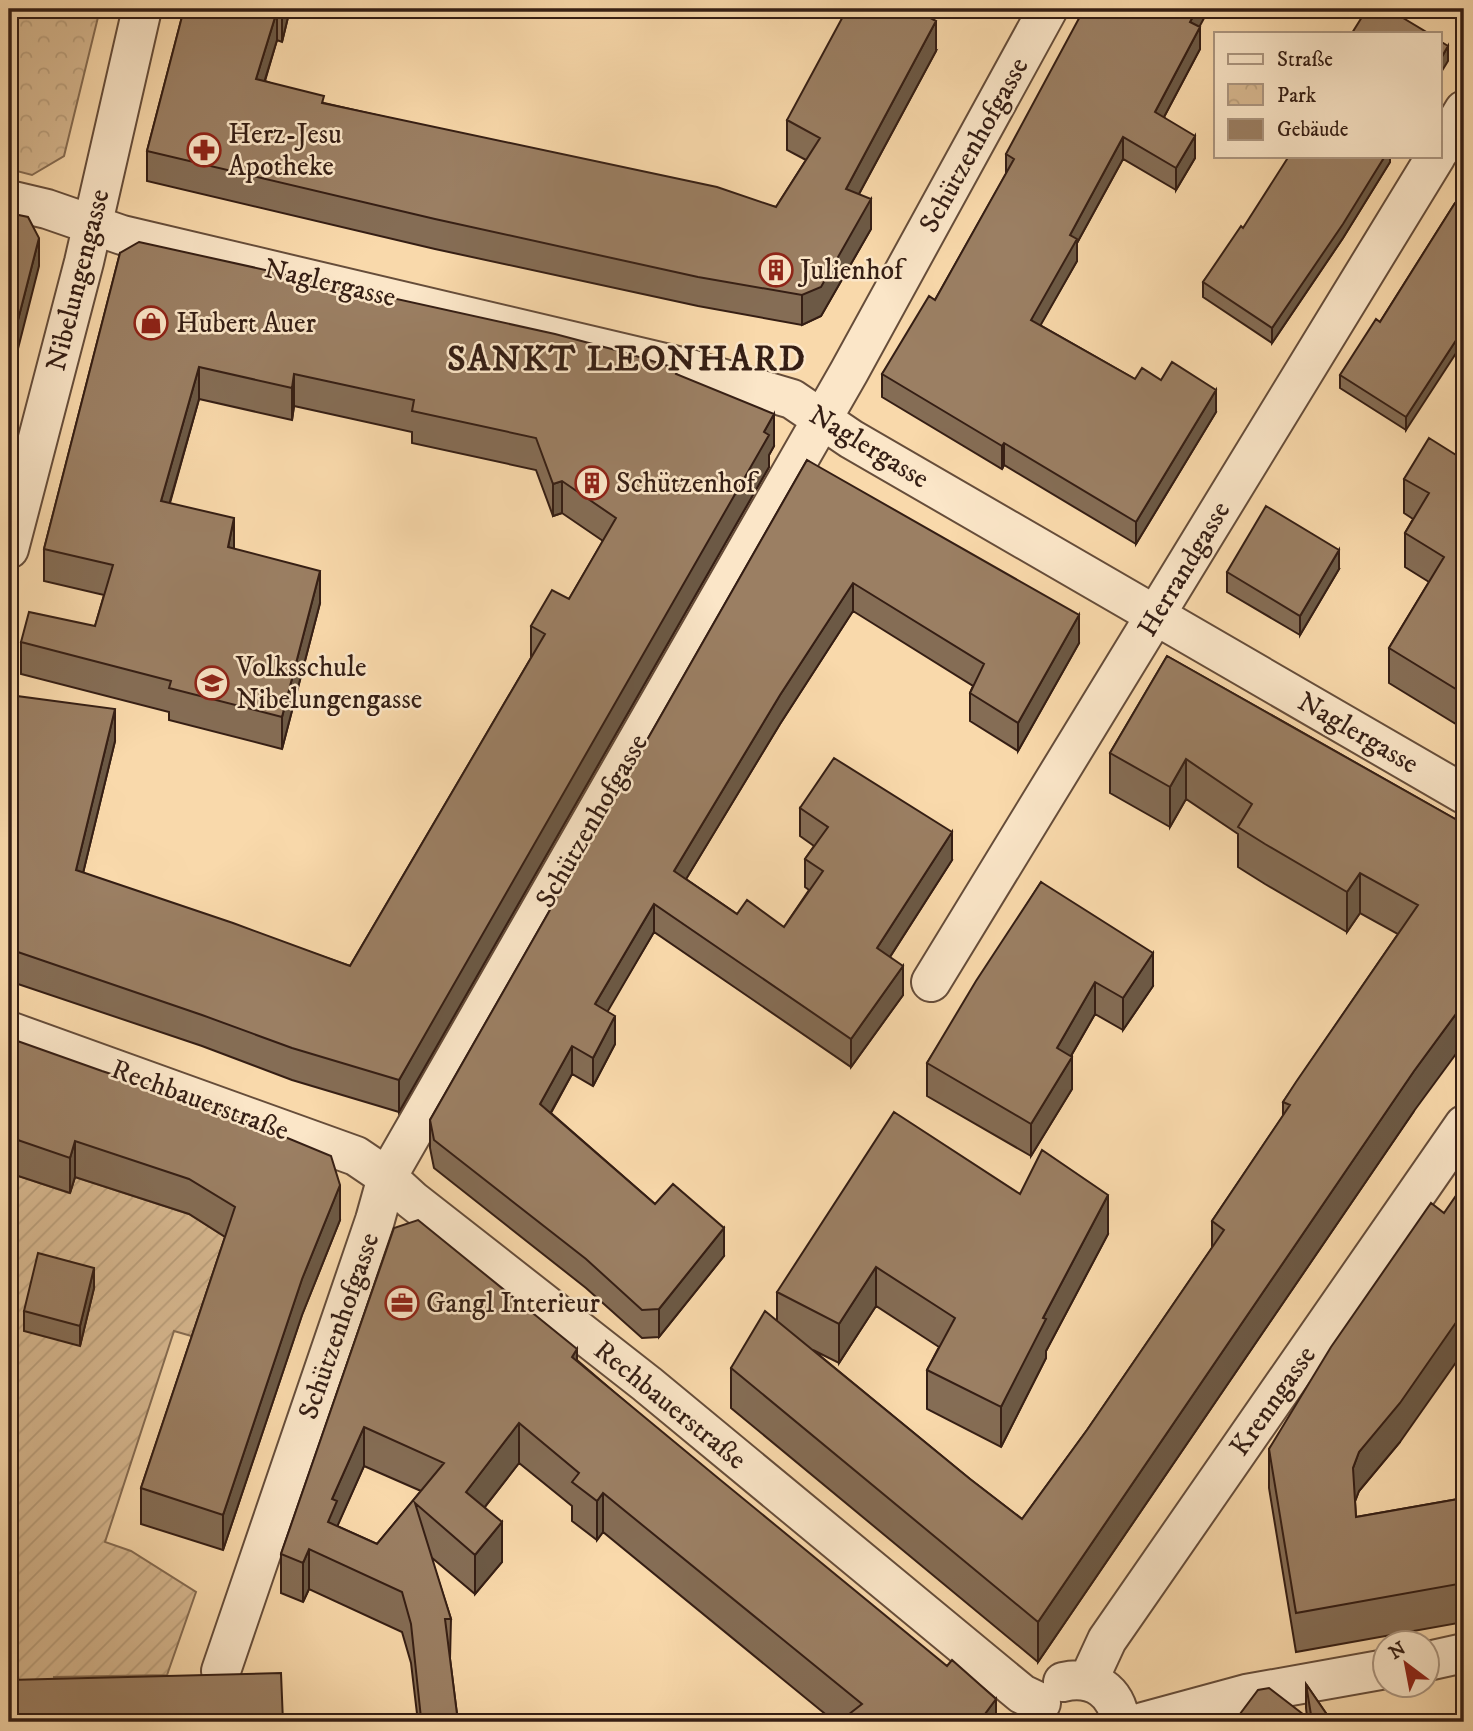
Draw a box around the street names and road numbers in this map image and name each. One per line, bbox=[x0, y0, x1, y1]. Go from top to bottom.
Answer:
street label: Schützenhofgasse bbox=[911, 51, 1037, 239]
street label: Nibelungengasse bbox=[38, 185, 118, 375]
street label: Naglergasse bbox=[261, 251, 399, 315]
street label: Naglergasse bbox=[803, 397, 935, 497]
street label: Herrandgasse bbox=[1130, 495, 1238, 643]
street label: Naglergasse bbox=[1291, 684, 1425, 782]
street label: Schützenhofgasse bbox=[528, 728, 656, 914]
street label: Rechbauerstraße bbox=[106, 1052, 294, 1148]
street label: Schützenhofgasse bbox=[291, 1228, 387, 1424]
street label: Rechbauerstraße bbox=[587, 1333, 753, 1477]
street label: Krenngasse bbox=[1222, 1339, 1324, 1463]

